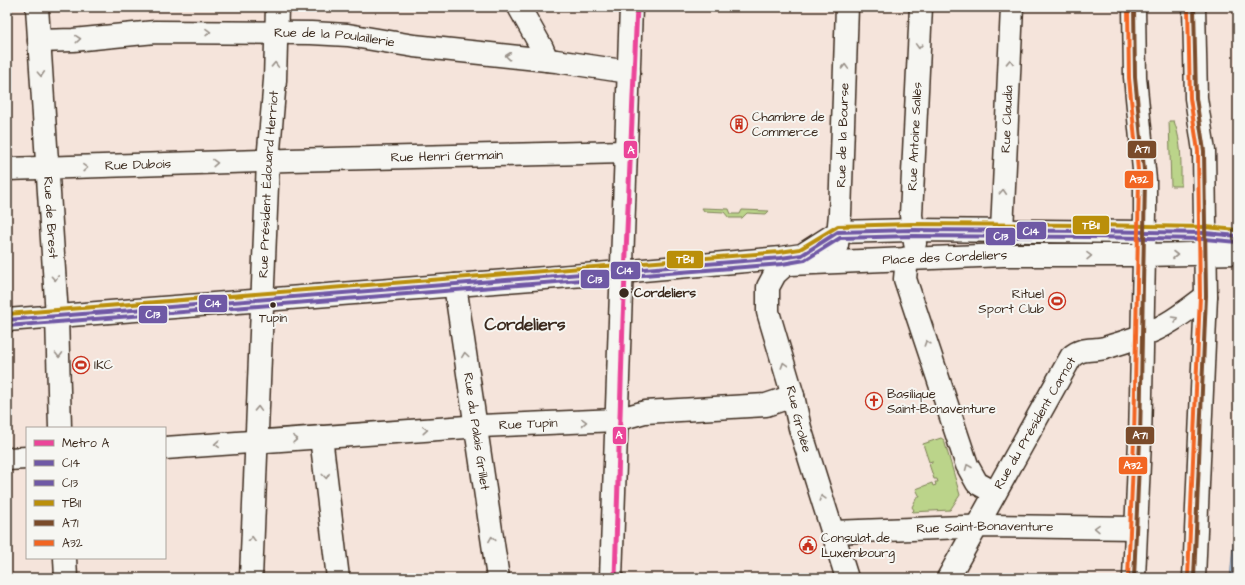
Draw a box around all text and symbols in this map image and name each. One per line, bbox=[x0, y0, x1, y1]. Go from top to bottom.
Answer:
street label: Rue de la Poulaillerie bbox=[274, 24, 396, 52]
one-way arrow bbox=[205, 28, 211, 36]
one-way arrow bbox=[75, 35, 81, 44]
one-way arrow bbox=[915, 43, 924, 49]
one-way arrow bbox=[505, 52, 511, 61]
one-way arrow bbox=[1005, 59, 1014, 65]
one-way arrow bbox=[271, 62, 279, 68]
one-way arrow bbox=[840, 64, 849, 70]
one-way arrow bbox=[36, 71, 45, 77]
street label: Rue Antoine Sallès bbox=[903, 81, 926, 191]
street label: Rue de la Bourse bbox=[832, 82, 853, 188]
street label: Rue Claudia bbox=[996, 84, 1018, 153]
street label: Rue Président Édouard Herriot bbox=[254, 89, 283, 278]
place label: Chambre de Commerce bbox=[752, 108, 825, 141]
building icon: Chambre de Commerce bbox=[729, 114, 749, 134]
line badge: A bbox=[623, 140, 638, 159]
line badge: A71 bbox=[1127, 140, 1157, 159]
text: A71 bbox=[1134, 142, 1150, 157]
text: A bbox=[627, 143, 635, 158]
street label: Rue Henri Germain bbox=[390, 146, 504, 167]
street label: Rue Dubois bbox=[104, 155, 172, 175]
one-way arrow bbox=[212, 158, 218, 167]
one-way arrow bbox=[82, 163, 88, 172]
line badge: A32 bbox=[1124, 170, 1154, 189]
text: A32 bbox=[1130, 172, 1149, 187]
street label: Rue de Brest bbox=[39, 176, 62, 260]
one-way arrow bbox=[999, 189, 1008, 195]
line badge: TB11 bbox=[1072, 215, 1110, 235]
text: TB11 bbox=[1081, 218, 1100, 233]
line badge: C14 bbox=[1016, 221, 1047, 240]
text: C14 bbox=[1023, 224, 1040, 239]
line badge: C13 bbox=[985, 227, 1016, 246]
text: C13 bbox=[994, 229, 1009, 244]
street label: Place des Cordeliers bbox=[882, 246, 1008, 269]
line badge: TB11 bbox=[666, 250, 704, 269]
one-way arrow bbox=[1086, 251, 1092, 260]
one-way arrow bbox=[1172, 251, 1178, 259]
text: TB11 bbox=[675, 252, 694, 267]
line badge: C14 bbox=[610, 261, 641, 280]
text: C14 bbox=[617, 263, 634, 278]
line badge: C13 bbox=[580, 269, 610, 289]
text: C13 bbox=[588, 272, 603, 287]
one-way arrow bbox=[50, 275, 59, 281]
place label: Cordeliers bbox=[634, 284, 697, 302]
place label: Rituel Sport Club bbox=[978, 285, 1045, 318]
marker: Cordeliers bbox=[617, 286, 631, 300]
sports icon: Rituel Sport Club bbox=[1047, 291, 1067, 311]
line badge: C14 bbox=[198, 294, 228, 313]
text: C14 bbox=[205, 296, 222, 311]
marker: Tupin bbox=[268, 300, 278, 310]
line badge: C13 bbox=[138, 305, 168, 324]
text: C13 bbox=[146, 307, 161, 322]
place label: Tupin bbox=[259, 310, 287, 327]
district label: Cordeliers bbox=[484, 313, 566, 337]
one-way arrow bbox=[1171, 316, 1178, 323]
one-way arrow bbox=[923, 340, 932, 347]
one-way arrow bbox=[54, 352, 63, 358]
one-way arrow bbox=[461, 352, 470, 359]
street label: Rue du Président Carnot bbox=[990, 353, 1081, 493]
sports icon: IKC bbox=[71, 355, 91, 375]
place label: IKC bbox=[94, 356, 113, 374]
one-way arrow bbox=[780, 362, 789, 369]
street label: Rue du Palais Grillet bbox=[459, 371, 494, 492]
street label: Rue Grolée bbox=[782, 384, 816, 455]
place label: Basilique Saint-Bonaventure bbox=[887, 385, 996, 418]
church icon: Basilique Saint-Bonaventure bbox=[864, 391, 884, 411]
one-way arrow bbox=[253, 406, 262, 412]
street label: Rue Tupin bbox=[499, 414, 558, 434]
one-way arrow bbox=[581, 418, 587, 426]
one-way arrow bbox=[422, 426, 428, 434]
line badge: A bbox=[612, 426, 627, 445]
line badge: A71 bbox=[1125, 426, 1155, 445]
legend bbox=[26, 427, 166, 559]
text: A bbox=[615, 428, 623, 443]
text: A71 bbox=[1132, 428, 1148, 443]
one-way arrow bbox=[292, 434, 298, 443]
text: Metro A bbox=[62, 435, 109, 452]
one-way arrow bbox=[214, 440, 220, 449]
text: C14 bbox=[62, 455, 80, 472]
line badge: A32 bbox=[1118, 456, 1148, 475]
text: A32 bbox=[1124, 458, 1143, 473]
one-way arrow bbox=[965, 463, 973, 471]
one-way arrow bbox=[321, 473, 330, 479]
text: C13 bbox=[62, 475, 78, 492]
text: TB11 bbox=[62, 495, 82, 512]
one-way arrow bbox=[819, 495, 827, 502]
text: A71 bbox=[62, 515, 79, 532]
street label: Rue Saint-Bonaventure bbox=[916, 517, 1054, 538]
one-way arrow bbox=[1094, 523, 1100, 532]
place label: Consulat de Luxembourg bbox=[821, 529, 895, 563]
text: A32 bbox=[62, 535, 83, 552]
public building icon: Consulat de Luxembourg bbox=[798, 535, 818, 555]
one-way arrow bbox=[248, 536, 257, 542]
one-way arrow bbox=[488, 536, 497, 543]

